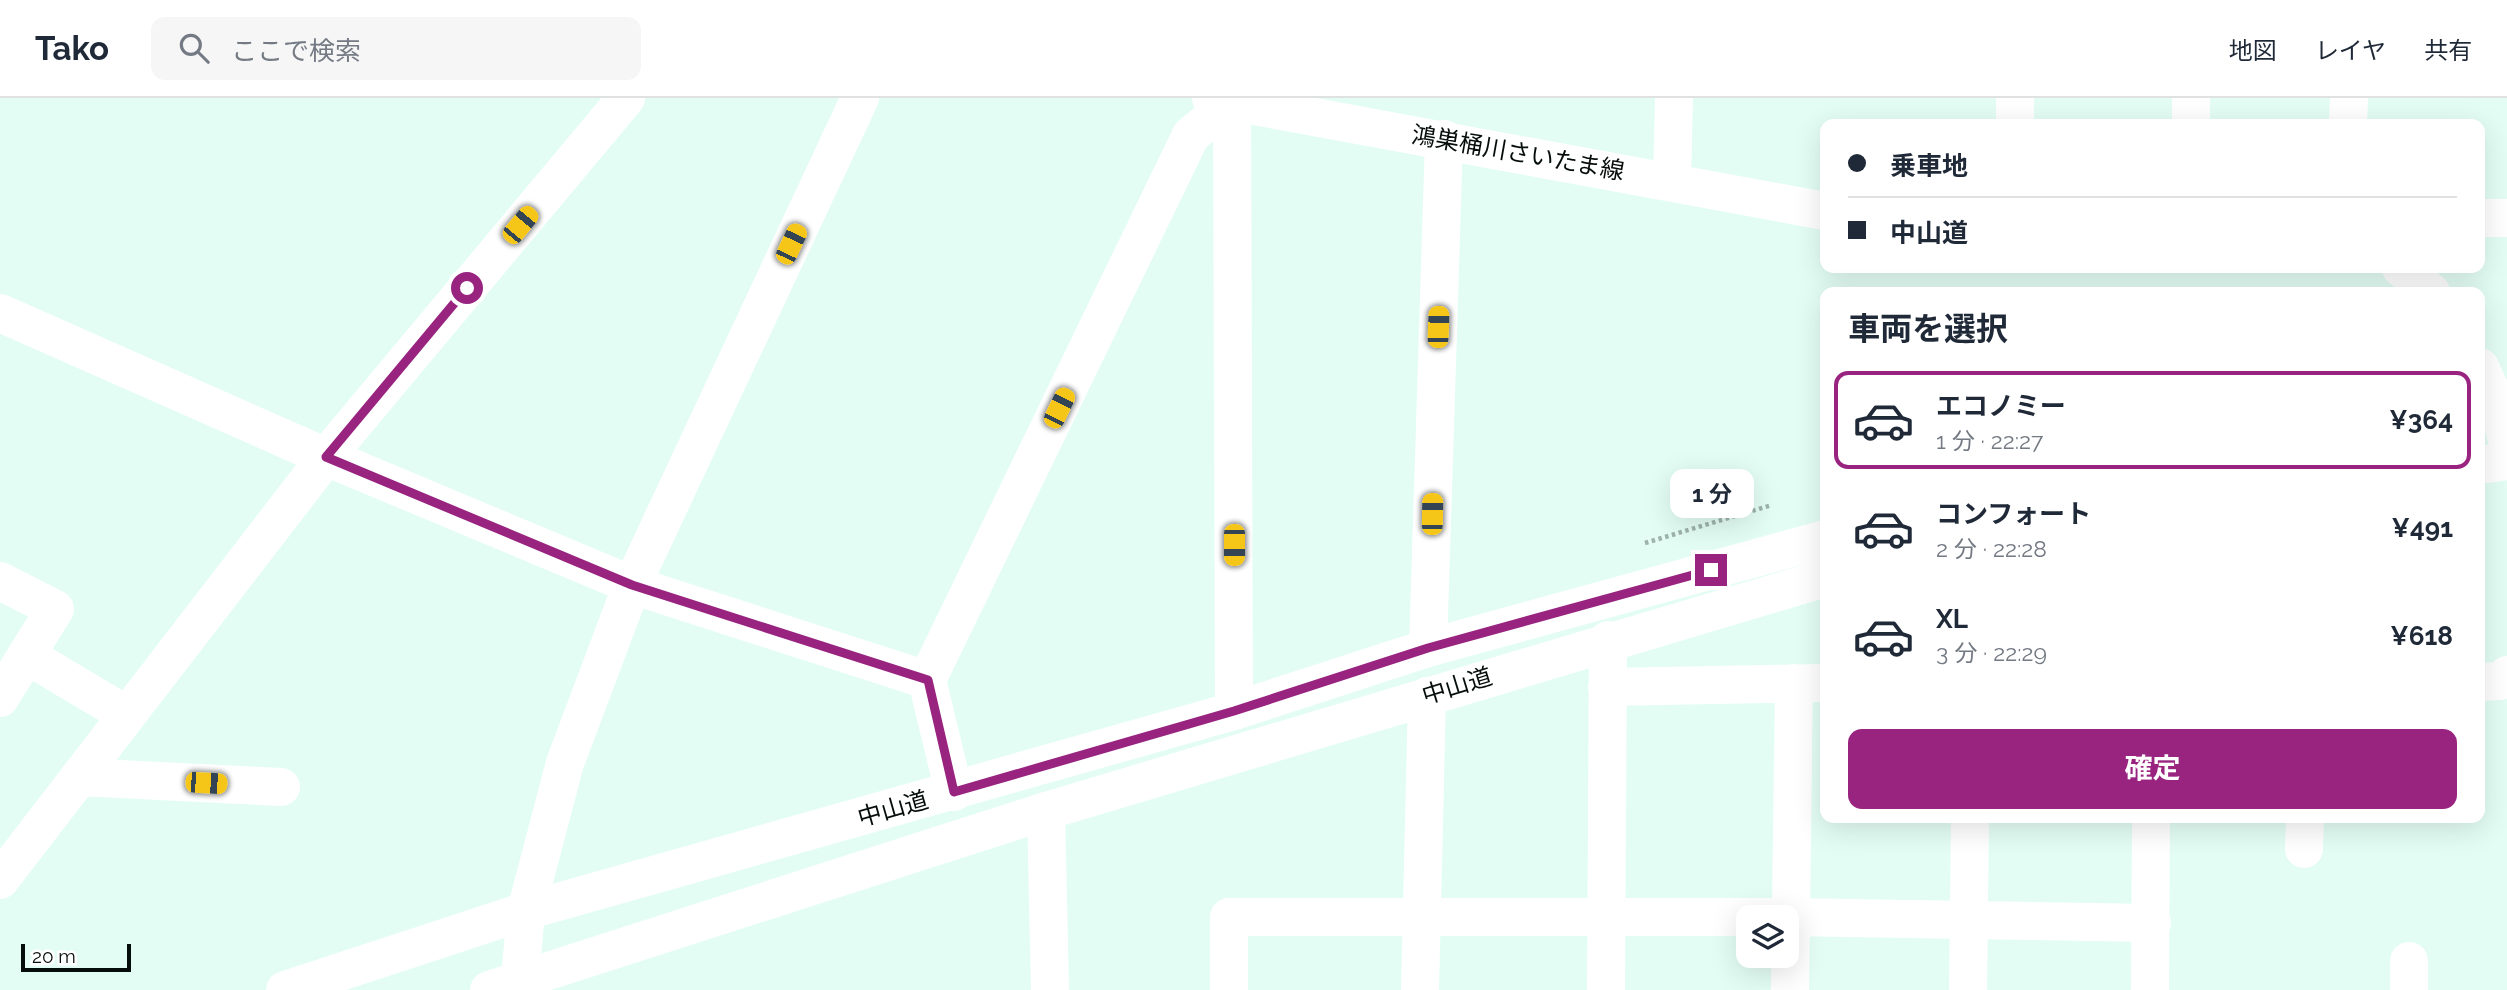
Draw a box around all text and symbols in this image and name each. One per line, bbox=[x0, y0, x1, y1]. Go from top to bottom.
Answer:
search box bbox=[151, 17, 641, 80]
text: Tako bbox=[35, 29, 109, 68]
icon: search bbox=[175, 29, 213, 67]
text: ここで検索 bbox=[231, 36, 361, 66]
text: 地図 bbox=[2229, 36, 2277, 65]
text: レイヤ bbox=[2315, 36, 2386, 65]
text: 共有 bbox=[2424, 36, 2472, 65]
street label: 鴻巣桶川さいたま線 bbox=[1410, 120, 1627, 185]
text: 乗車地 bbox=[1890, 151, 1968, 181]
car bbox=[499, 202, 542, 248]
text: 中山道 bbox=[1890, 218, 1968, 248]
car bbox=[773, 221, 810, 267]
route start bbox=[451, 272, 483, 304]
car bbox=[1427, 306, 1450, 348]
text: 車両を選択 bbox=[1848, 310, 2008, 347]
car bbox=[1041, 385, 1078, 431]
icon: car bbox=[1852, 389, 1915, 452]
text: エコノミー bbox=[1936, 391, 2066, 421]
text: ¥364 bbox=[2389, 405, 2453, 435]
text: 1 分 · 22:27 bbox=[1936, 427, 2043, 454]
callout: 1 分 bbox=[1669, 468, 1753, 518]
text: 1 分 bbox=[1692, 480, 1732, 507]
car bbox=[1422, 493, 1443, 535]
icon: car bbox=[1852, 497, 1915, 560]
text: コンフォート bbox=[1936, 499, 2091, 529]
text: ¥491 bbox=[2391, 513, 2453, 543]
car bbox=[1224, 524, 1245, 566]
text: 2 分 · 22:28 bbox=[1936, 535, 2047, 562]
route end bbox=[1695, 554, 1727, 586]
text: XL bbox=[1936, 604, 1968, 634]
icon: car bbox=[1852, 605, 1915, 668]
text: ¥618 bbox=[2390, 621, 2453, 651]
text: 3 分 · 22:29 bbox=[1936, 639, 2047, 666]
street label: 中山道 bbox=[1418, 661, 1496, 710]
button: 確定 bbox=[1848, 729, 2457, 809]
car bbox=[185, 771, 228, 795]
street label: 中山道 bbox=[854, 785, 931, 832]
map controls bbox=[1736, 905, 1799, 968]
button: layers bbox=[1736, 905, 1799, 968]
scale bar bbox=[21, 941, 131, 973]
text: 20 m bbox=[32, 945, 76, 967]

